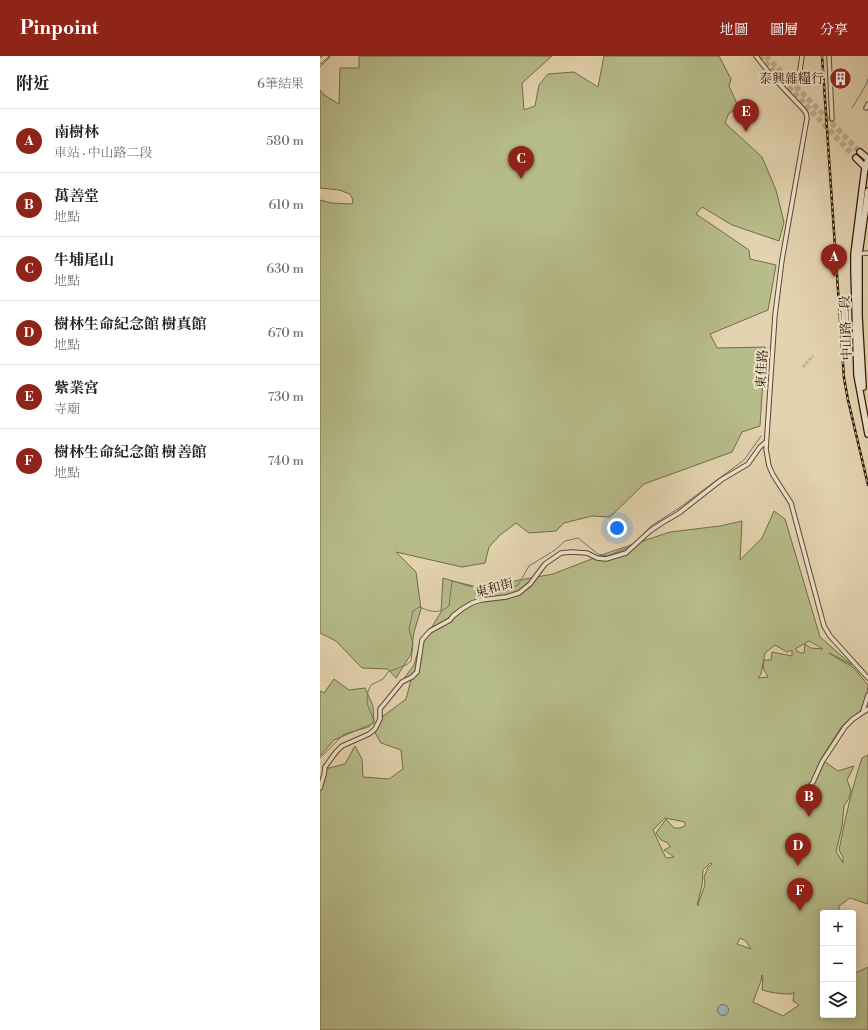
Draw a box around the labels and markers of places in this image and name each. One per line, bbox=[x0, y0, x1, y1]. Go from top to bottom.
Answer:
building icon: 泰興雜糧行 bbox=[827, 65, 853, 91]
place label: 泰興雜糧行 bbox=[759, 71, 824, 87]
pin: E bbox=[733, 99, 759, 132]
pin: C bbox=[508, 146, 534, 179]
pin: A bbox=[821, 244, 847, 277]
pin: B bbox=[796, 784, 822, 817]
pin: D bbox=[785, 833, 811, 866]
pin: F bbox=[787, 878, 813, 911]

